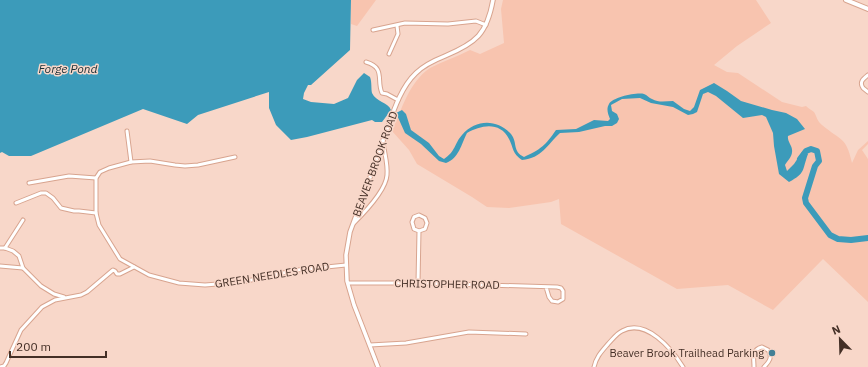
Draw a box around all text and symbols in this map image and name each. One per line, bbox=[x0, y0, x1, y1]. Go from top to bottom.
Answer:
water label: Forge Pond bbox=[38, 61, 98, 76]
street label: BEAVER BROOK ROAD bbox=[349, 109, 401, 219]
street label: GREEN NEEDLES ROAD bbox=[214, 259, 330, 291]
street label: CHRISTOPHER ROAD bbox=[394, 276, 500, 292]
north arrow bbox=[820, 319, 860, 359]
text: N bbox=[830, 322, 843, 338]
scale bar bbox=[10, 333, 106, 359]
text: 200 m bbox=[16, 339, 51, 354]
place label: Beaver Brook Trailhead Parking bbox=[610, 346, 764, 360]
marker: Beaver Brook Trailhead Parking bbox=[767, 348, 777, 358]

